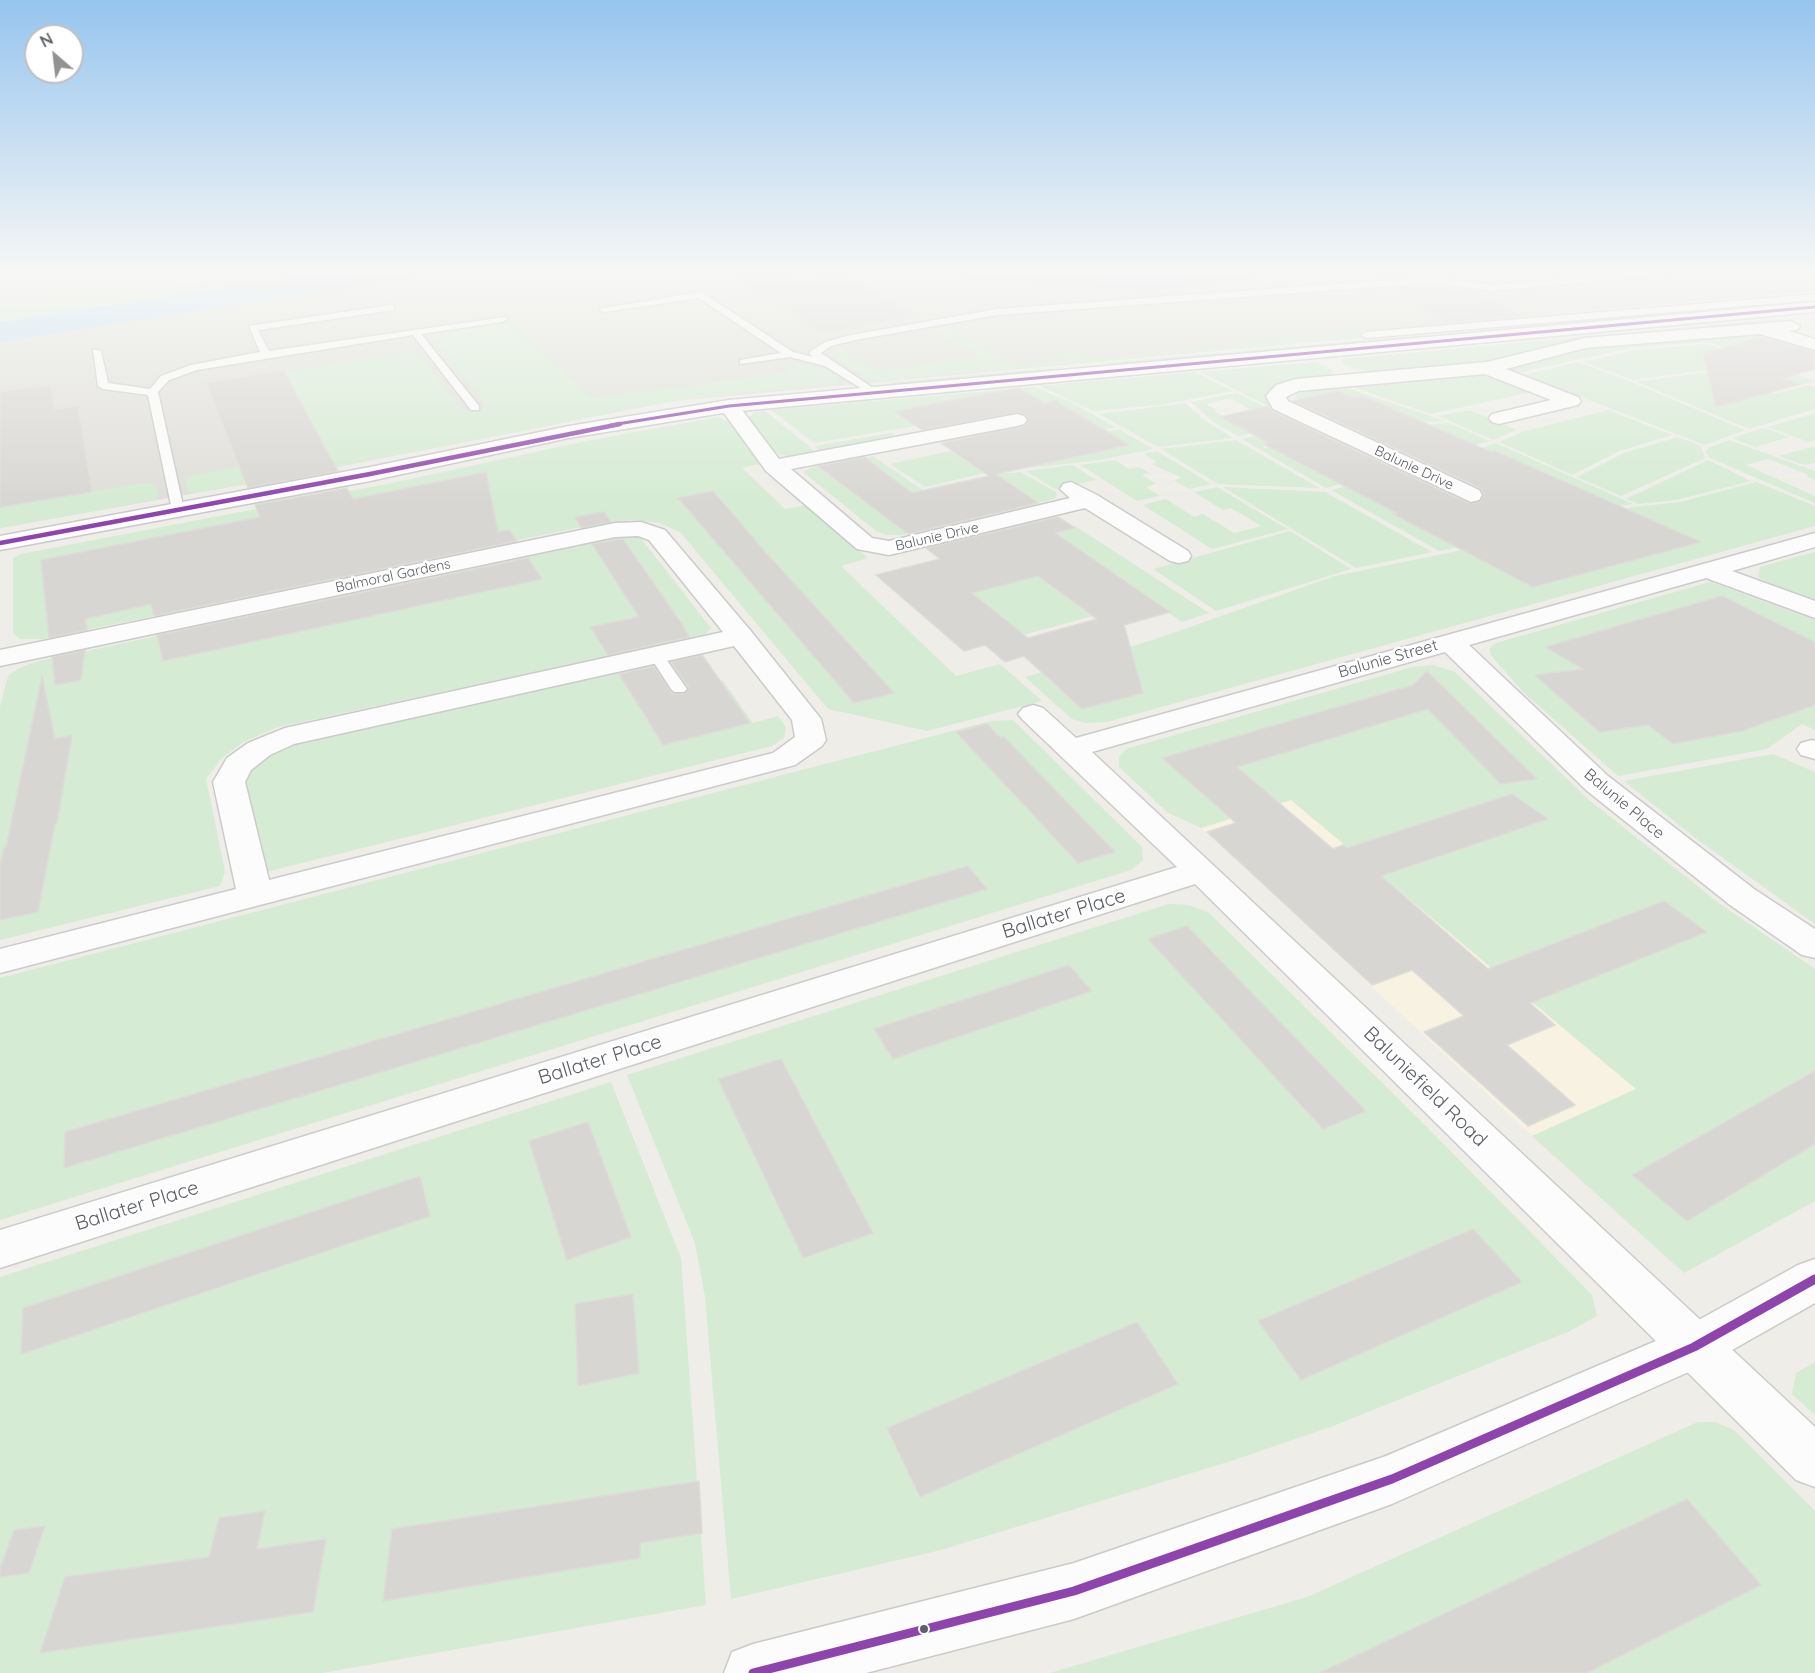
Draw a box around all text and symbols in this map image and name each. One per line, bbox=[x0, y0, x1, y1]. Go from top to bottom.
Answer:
north arrow bbox=[24, 24, 84, 84]
text: N bbox=[37, 28, 56, 51]
street label: Balunie Drive bbox=[1372, 442, 1456, 494]
street label: Balunie Drive bbox=[894, 519, 980, 555]
street label: Balmoral Gardens bbox=[334, 556, 452, 596]
street label: Balunie Street bbox=[1336, 636, 1440, 682]
street label: Balunie Place bbox=[1580, 765, 1668, 843]
street label: Ballater Place bbox=[999, 884, 1129, 944]
street label: Baluniefield Road bbox=[1358, 1022, 1492, 1152]
street label: Ballater Place bbox=[535, 1030, 665, 1090]
street label: Ballater Place bbox=[72, 1176, 202, 1236]
unlabelled marker bbox=[918, 1623, 930, 1635]

